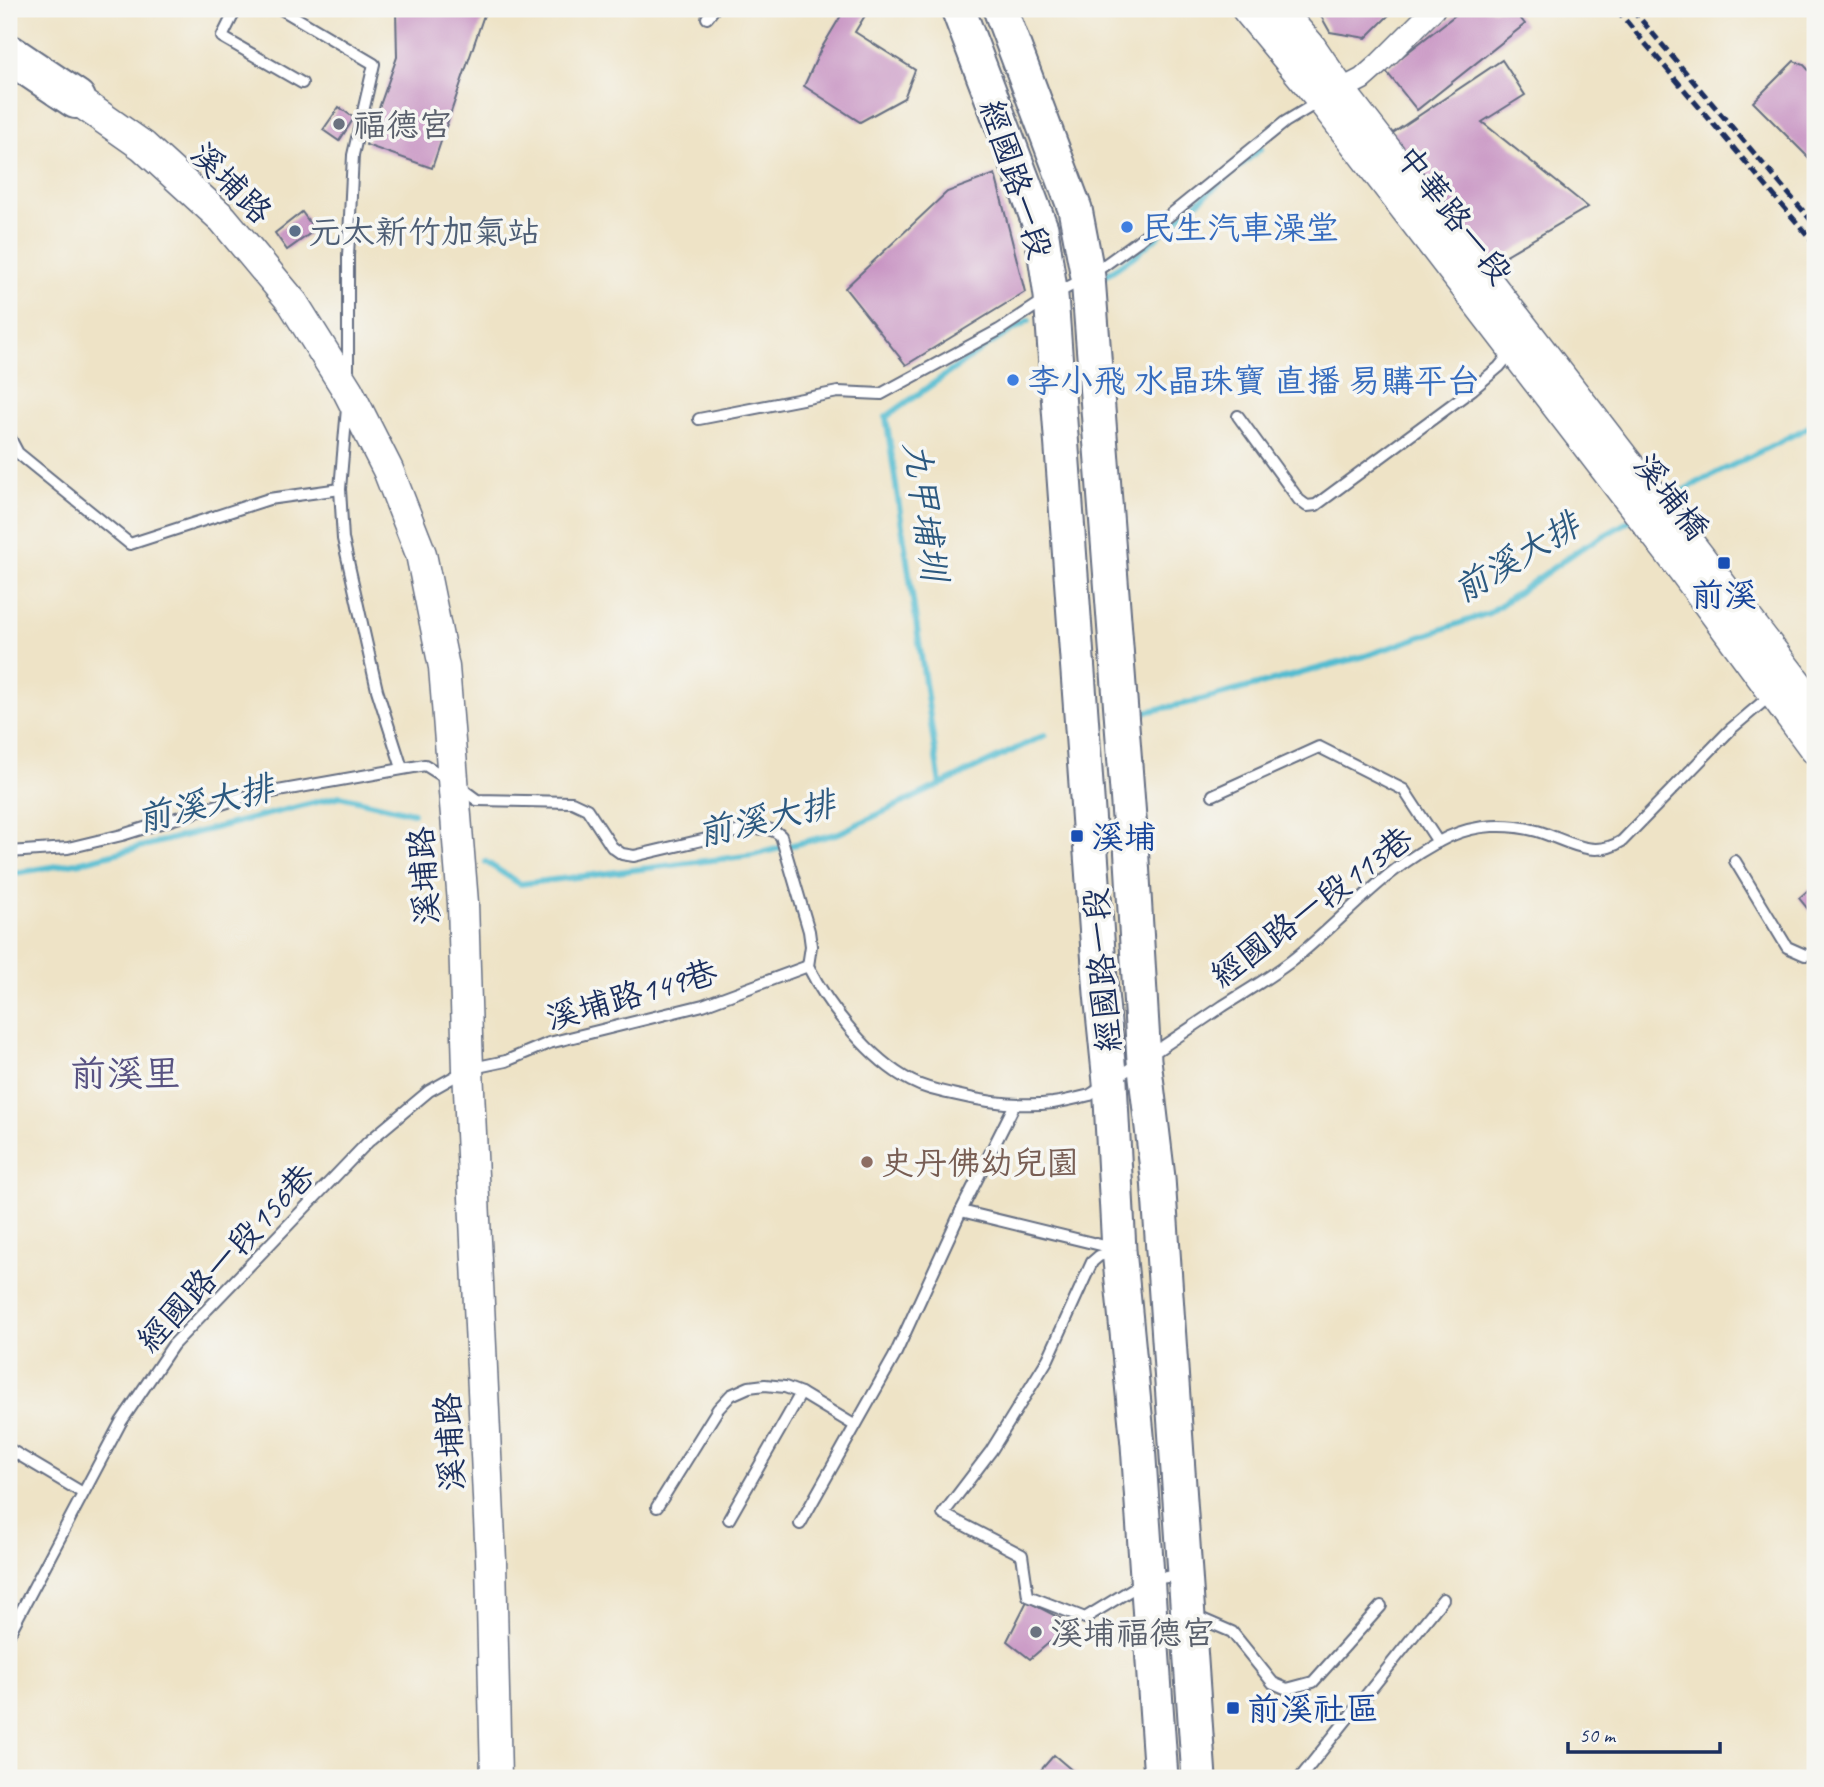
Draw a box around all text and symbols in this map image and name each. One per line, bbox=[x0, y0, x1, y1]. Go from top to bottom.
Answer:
street label: 經國路一段 bbox=[971, 94, 1062, 264]
place label: 福德宮 bbox=[353, 104, 452, 146]
marker: 福德宮 bbox=[331, 116, 347, 132]
street label: 溪埔路 bbox=[181, 133, 281, 233]
street label: 中華路一段 bbox=[1387, 137, 1522, 293]
place label: 民生汽車澡堂 bbox=[1141, 207, 1339, 249]
place label: 元太新竹加氣站 bbox=[309, 211, 540, 253]
marker: 民生汽車澡堂 bbox=[1119, 219, 1135, 235]
marker: 元太新竹加氣站 bbox=[287, 223, 303, 239]
place label: 李小飛 水晶珠寶 直播 易購平台 bbox=[1027, 360, 1480, 402]
marker: 李小飛 水晶珠寶 直播 易購平台 bbox=[1005, 372, 1021, 388]
water label: 九甲埔圳 bbox=[893, 439, 958, 587]
street label: 溪埔橋 bbox=[1624, 445, 1718, 549]
water label: 前溪大排 bbox=[1445, 501, 1590, 613]
marker: 前溪 bbox=[1716, 555, 1732, 571]
place label: 前溪 bbox=[1691, 574, 1757, 616]
water label: 前溪大排 bbox=[132, 764, 281, 842]
water label: 前溪大排 bbox=[693, 780, 842, 856]
place label: 溪埔 bbox=[1091, 816, 1157, 858]
street label: 經國路一段113巷 bbox=[1202, 817, 1421, 997]
street label: 溪埔路 bbox=[400, 825, 448, 927]
marker: 溪埔 bbox=[1069, 828, 1085, 844]
street label: 經國路一段 bbox=[1074, 886, 1130, 1054]
street label: 溪埔路149巷 bbox=[541, 950, 722, 1039]
district label: 前溪里 bbox=[70, 1050, 181, 1097]
place label: 史丹佛幼兒園 bbox=[881, 1142, 1079, 1184]
marker: 史丹佛幼兒園 bbox=[859, 1154, 875, 1170]
street label: 經國路一段156巷 bbox=[128, 1155, 324, 1361]
street label: 溪埔路 bbox=[426, 1391, 474, 1492]
place label: 溪埔福德宮 bbox=[1050, 1612, 1215, 1654]
marker: 溪埔福德宮 bbox=[1028, 1624, 1044, 1640]
place label: 前溪社區 bbox=[1247, 1688, 1379, 1730]
marker: 前溪社區 bbox=[1225, 1700, 1241, 1716]
scale bar bbox=[1568, 1710, 1721, 1754]
text: 50 m bbox=[1579, 1722, 1617, 1748]

